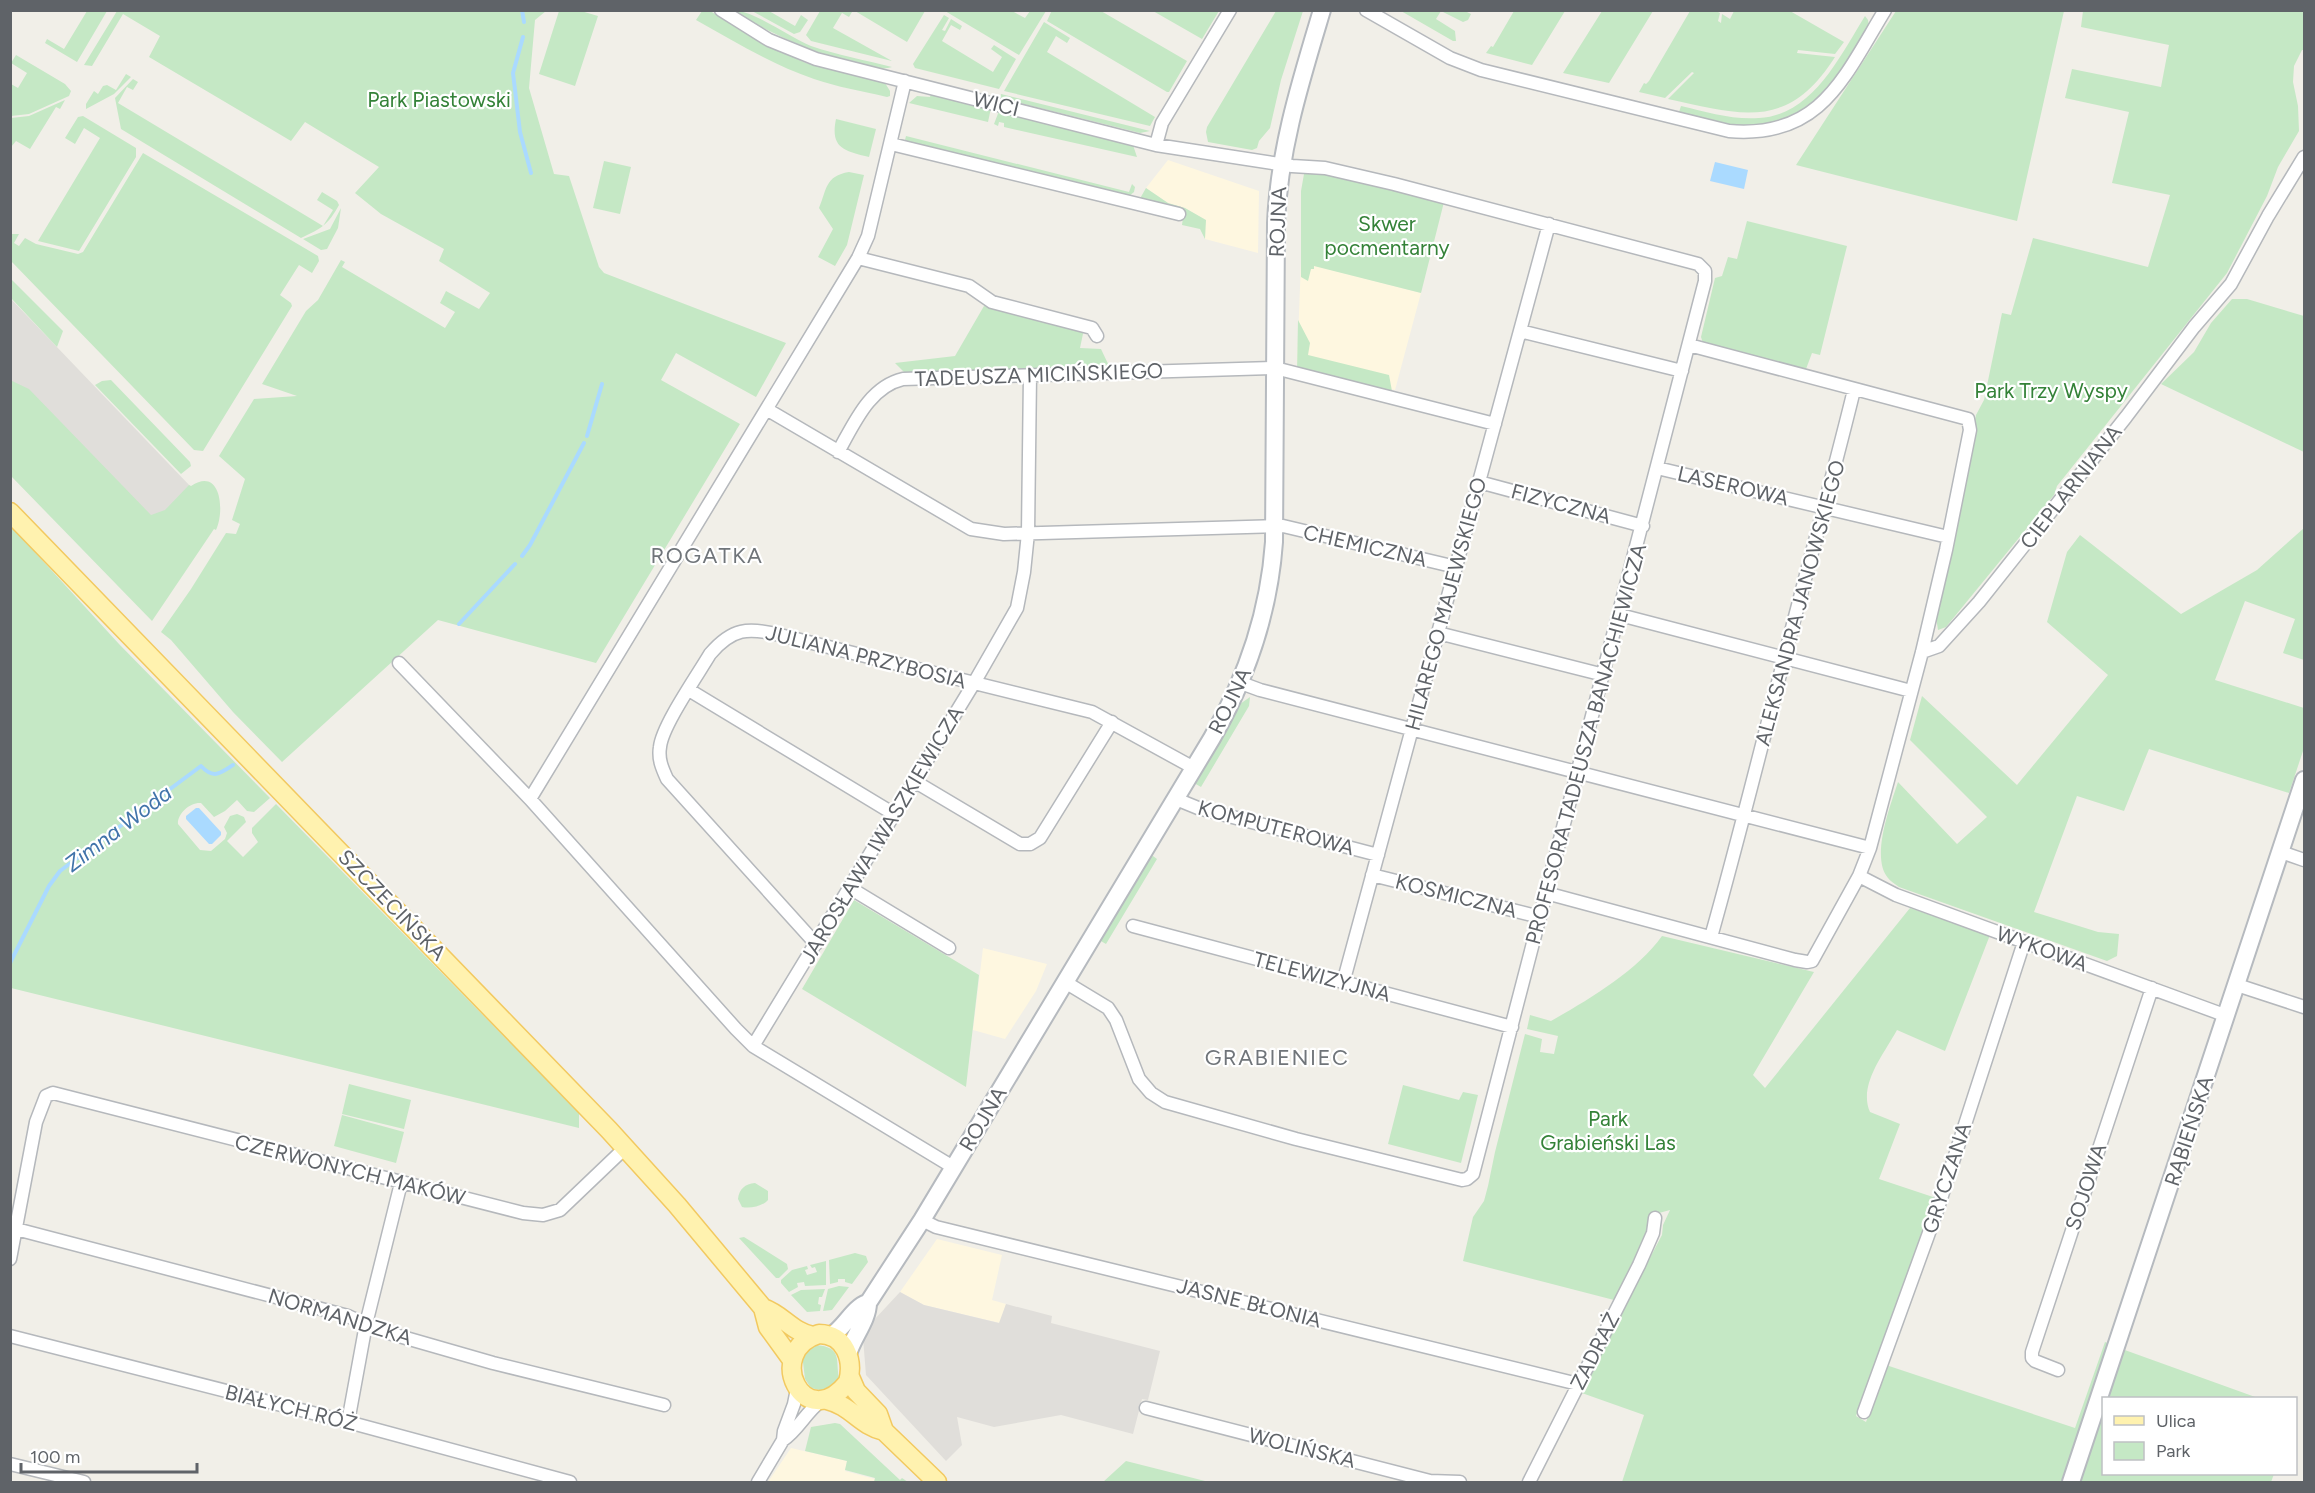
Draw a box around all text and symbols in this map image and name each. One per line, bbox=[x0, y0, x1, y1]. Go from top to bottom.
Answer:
street label: WICI bbox=[970, 86, 1022, 121]
park label: Park Piastowski bbox=[367, 87, 511, 112]
street label: ROJNA bbox=[1264, 186, 1291, 258]
park label: Skwer pocmentarny bbox=[1324, 211, 1450, 260]
street label: TADEUSZA MICIŃSKIEGO bbox=[914, 358, 1164, 391]
park label: Park Trzy Wyspy bbox=[1974, 378, 2128, 403]
street label: CIEPLARNIANA bbox=[2014, 420, 2127, 554]
street label: ALEKSANDRA JANOWSKIEGO bbox=[1749, 457, 1850, 748]
street label: LASEROWA bbox=[1675, 461, 1791, 510]
street label: HILAREGO MAJEWSKIEGO bbox=[1400, 475, 1491, 733]
street label: FIZYCZNA bbox=[1508, 478, 1614, 529]
street label: CHEMICZNA bbox=[1301, 519, 1429, 572]
street label: PROFESORA TADEUSZA BANACHIEWICZA bbox=[1520, 541, 1651, 947]
district label: ROGATKA bbox=[651, 542, 763, 569]
street label: JULIANA PRZYBOSIA bbox=[763, 620, 969, 694]
street label: ROJNA bbox=[1203, 664, 1256, 738]
street label: JAROSŁAWA IWASZKIEWICZA bbox=[795, 701, 969, 968]
water label: Zimna Woda bbox=[59, 779, 177, 878]
street label: KOMPUTEROWA bbox=[1195, 795, 1357, 860]
street label: SZCZECIŃSKA bbox=[333, 844, 452, 965]
street label: KOSMICZNA bbox=[1393, 868, 1520, 923]
street label: WYKOWA bbox=[1993, 920, 2091, 977]
street label: TELEWIZYJNA bbox=[1251, 946, 1393, 1007]
district label: GRABIENIEC bbox=[1205, 1044, 1349, 1071]
street label: RĄBIEŃSKA bbox=[2159, 1073, 2218, 1189]
street label: ROJNA bbox=[954, 1082, 1012, 1155]
park label: Park Grabieński Las bbox=[1540, 1106, 1676, 1155]
street label: GRYCZANA bbox=[1917, 1119, 1976, 1236]
street label: CZERWONYCH MAKÓW bbox=[232, 1129, 468, 1210]
street label: SOJOWA bbox=[2060, 1140, 2111, 1233]
street label: JASNE BŁONIA bbox=[1174, 1272, 1324, 1333]
street label: NORMANDZKA bbox=[265, 1283, 415, 1350]
street label: ZADRAŻ bbox=[1565, 1308, 1625, 1393]
street label: BIAŁYCH RÓŻ bbox=[222, 1379, 360, 1436]
legend bbox=[2102, 1397, 2297, 1475]
text: Ulica bbox=[2156, 1410, 2196, 1432]
street label: WOLIŃSKA bbox=[1246, 1422, 1358, 1473]
scale bar bbox=[21, 1436, 196, 1474]
text: Park bbox=[2156, 1440, 2191, 1462]
text: 100 m bbox=[30, 1446, 80, 1468]

